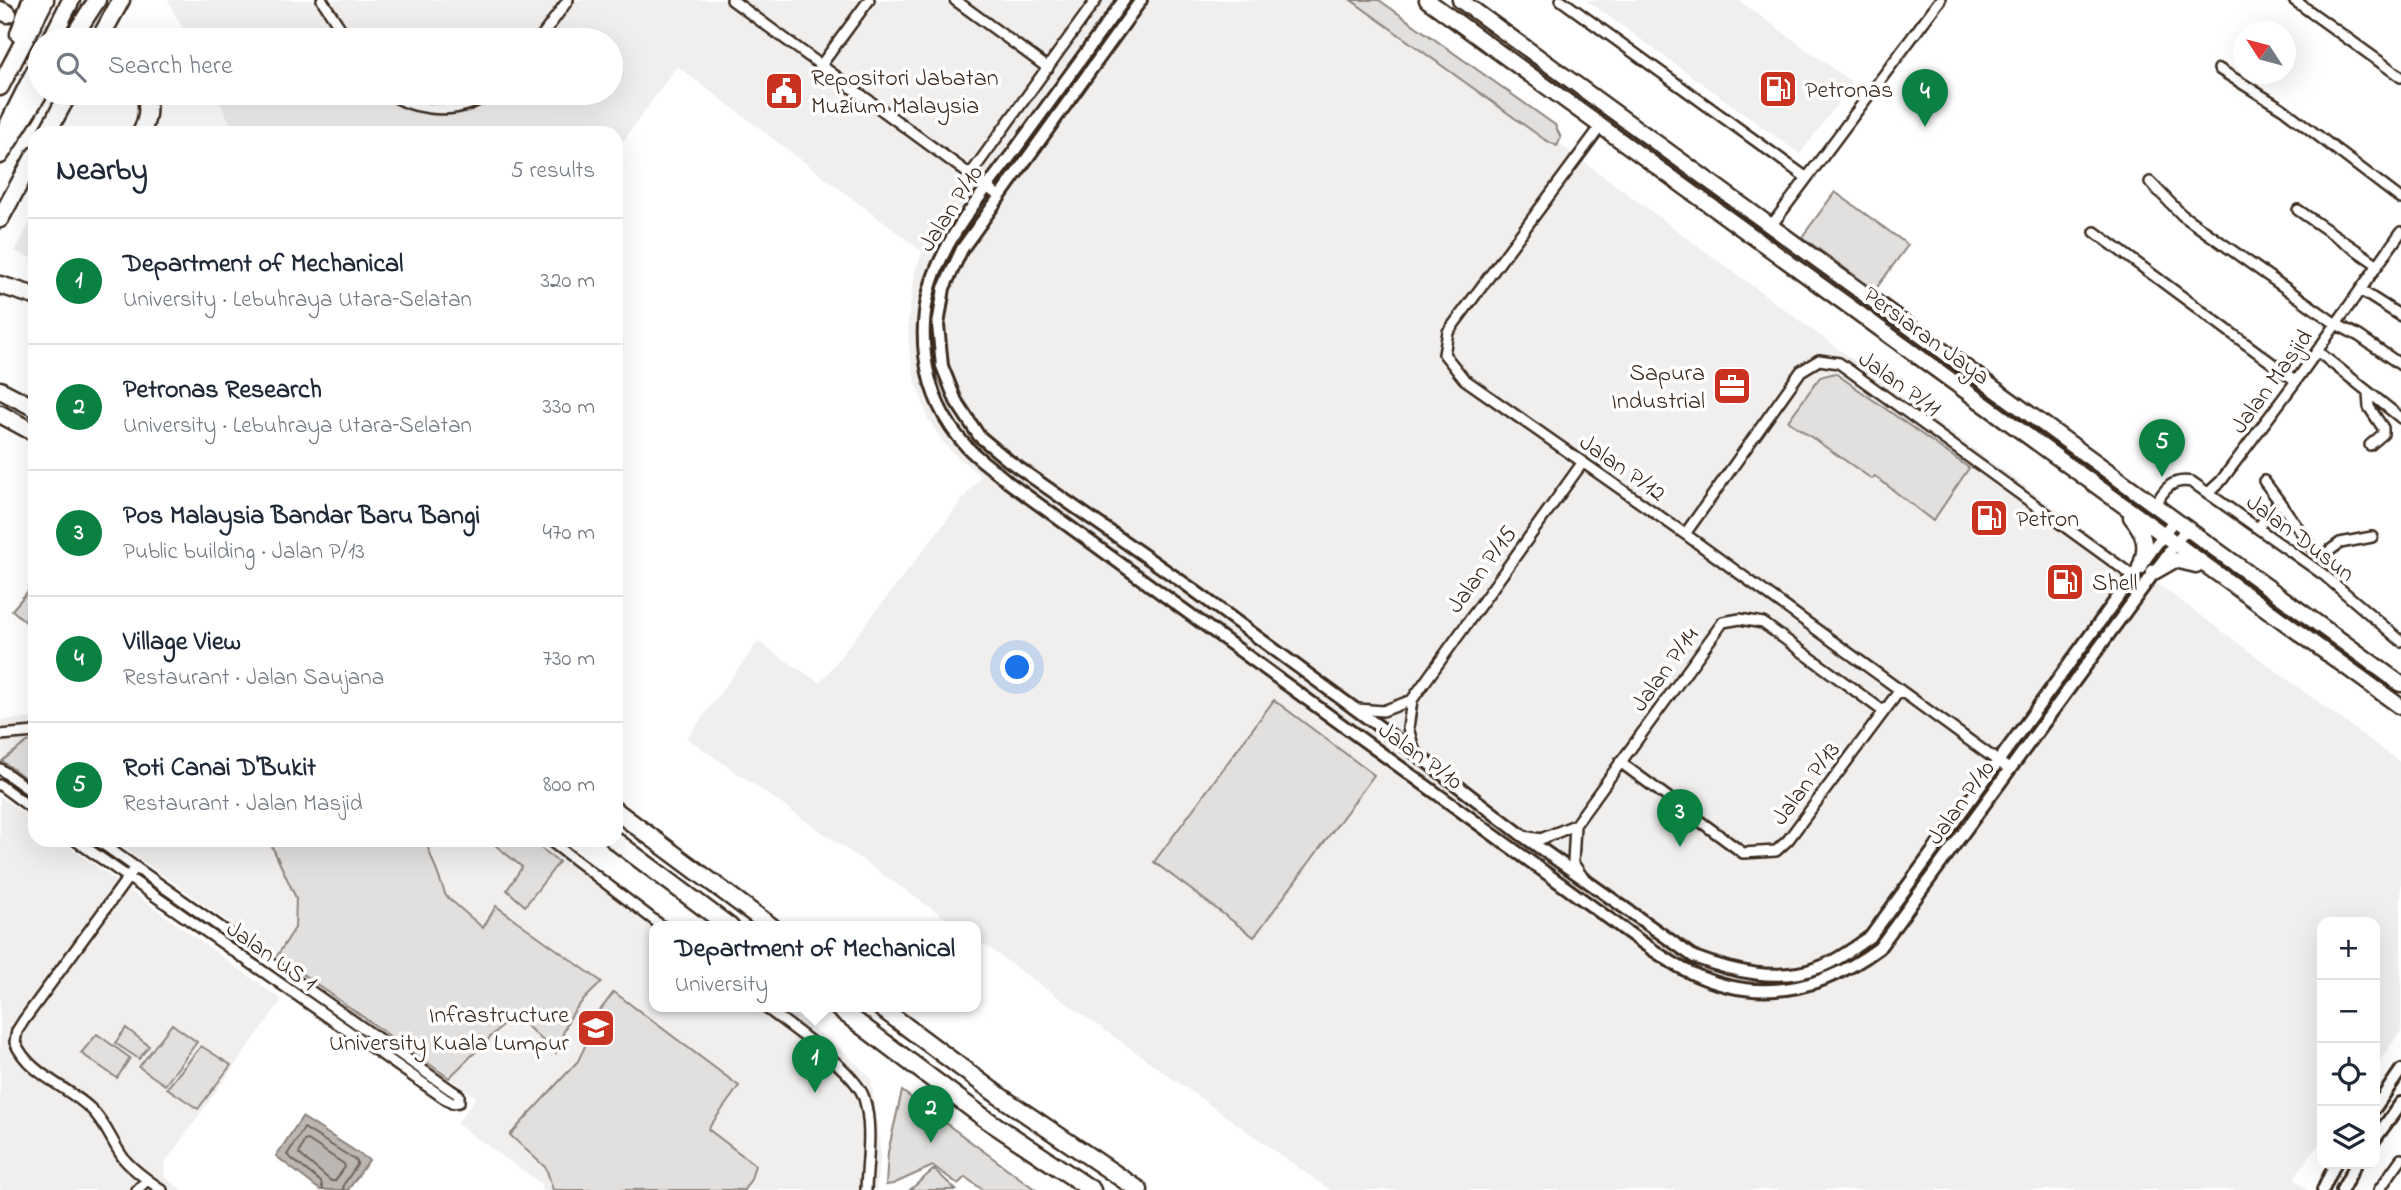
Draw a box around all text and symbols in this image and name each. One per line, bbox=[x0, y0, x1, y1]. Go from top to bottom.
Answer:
north arrow bbox=[2233, 21, 2296, 84]
search box bbox=[28, 28, 623, 105]
icon: search bbox=[52, 48, 90, 86]
text: Search here bbox=[108, 48, 233, 86]
place label: Repositori Jabatan Muzium Malaysia bbox=[811, 62, 999, 126]
fuel station icon: Petronas bbox=[1757, 68, 1799, 110]
pin: 4 bbox=[1902, 69, 1948, 127]
public building icon: Repositori Jabatan Muzium Malaysia bbox=[763, 70, 805, 112]
place label: Petronas bbox=[1805, 74, 1893, 109]
text: Nearby bbox=[56, 150, 148, 194]
text: 5 results bbox=[511, 155, 595, 188]
street label: Jalan P/10 bbox=[911, 159, 993, 260]
text: Department of Mechanical bbox=[123, 246, 404, 284]
text: 1 bbox=[75, 265, 83, 298]
text: 320 m bbox=[541, 265, 595, 298]
street label: Persiaran Jaya bbox=[1854, 279, 1996, 396]
text: University · Lebuhraya Utara–Selatan bbox=[123, 284, 472, 317]
street label: Jalan Masjid bbox=[2223, 322, 2323, 442]
street label: Jalan P/11 bbox=[1850, 343, 1947, 427]
place label: Sapura Industrial bbox=[1611, 357, 1705, 420]
office icon: Sapura Industrial bbox=[1711, 365, 1753, 407]
text: Petronas Research bbox=[123, 372, 322, 410]
text: 2 bbox=[73, 391, 85, 424]
text: 330 m bbox=[542, 391, 595, 424]
text: University · Lebuhraya Utara–Selatan bbox=[123, 410, 472, 443]
pin: 5 bbox=[2139, 419, 2185, 477]
street label: Jalan P/12 bbox=[1571, 426, 1672, 512]
street label: Jalan Dusun bbox=[2238, 486, 2361, 592]
fuel station icon: Petron bbox=[1968, 497, 2010, 539]
text: Pos Malaysia Bandar Baru Bangi bbox=[123, 498, 480, 536]
place label: Petron bbox=[2016, 503, 2079, 538]
text: 3 bbox=[74, 517, 84, 550]
text: 470 m bbox=[543, 517, 595, 550]
street label: Jalan P/15 bbox=[1439, 519, 1527, 622]
text: Public building · Jalan P/13 bbox=[123, 536, 365, 569]
fuel station icon: Shell bbox=[2044, 561, 2086, 603]
place label: Shell bbox=[2092, 567, 2138, 602]
street label: Jalan P/14 bbox=[1623, 621, 1709, 720]
text: Village View bbox=[123, 624, 241, 662]
text: 4 bbox=[74, 643, 84, 676]
text: 730 m bbox=[542, 643, 595, 676]
your location bbox=[1000, 650, 1034, 684]
text: Restaurant · Jalan Saujana bbox=[123, 662, 384, 695]
street label: Jalan P/10 bbox=[1370, 714, 1469, 800]
street label: Jalan P/13 bbox=[1764, 735, 1850, 834]
text: Roti Canai D'Bukit bbox=[123, 750, 316, 788]
street label: Jalan P/10 bbox=[1919, 754, 2005, 853]
text: 5 bbox=[72, 769, 86, 802]
text: 800 m bbox=[543, 769, 595, 802]
text: Restaurant · Jalan Masjid bbox=[123, 788, 363, 821]
pin: 3 bbox=[1657, 789, 1703, 847]
street label: Jalan US 1 bbox=[218, 913, 323, 1001]
map controls bbox=[2317, 917, 2380, 1169]
button: + bbox=[2317, 917, 2380, 980]
popup bbox=[649, 921, 981, 1012]
text: Department of Mechanical bbox=[675, 931, 955, 969]
text: University bbox=[675, 969, 768, 1002]
button: − bbox=[2317, 980, 2380, 1043]
place label: Infrastructure University Kuala Lumpur bbox=[329, 999, 570, 1063]
school or university icon: Infrastructure University Kuala Lumpur bbox=[575, 1007, 617, 1049]
pin: 1 bbox=[792, 1035, 838, 1093]
button: locate bbox=[2317, 1043, 2380, 1106]
pin: 2 bbox=[908, 1085, 954, 1143]
button: layers bbox=[2317, 1106, 2380, 1169]

